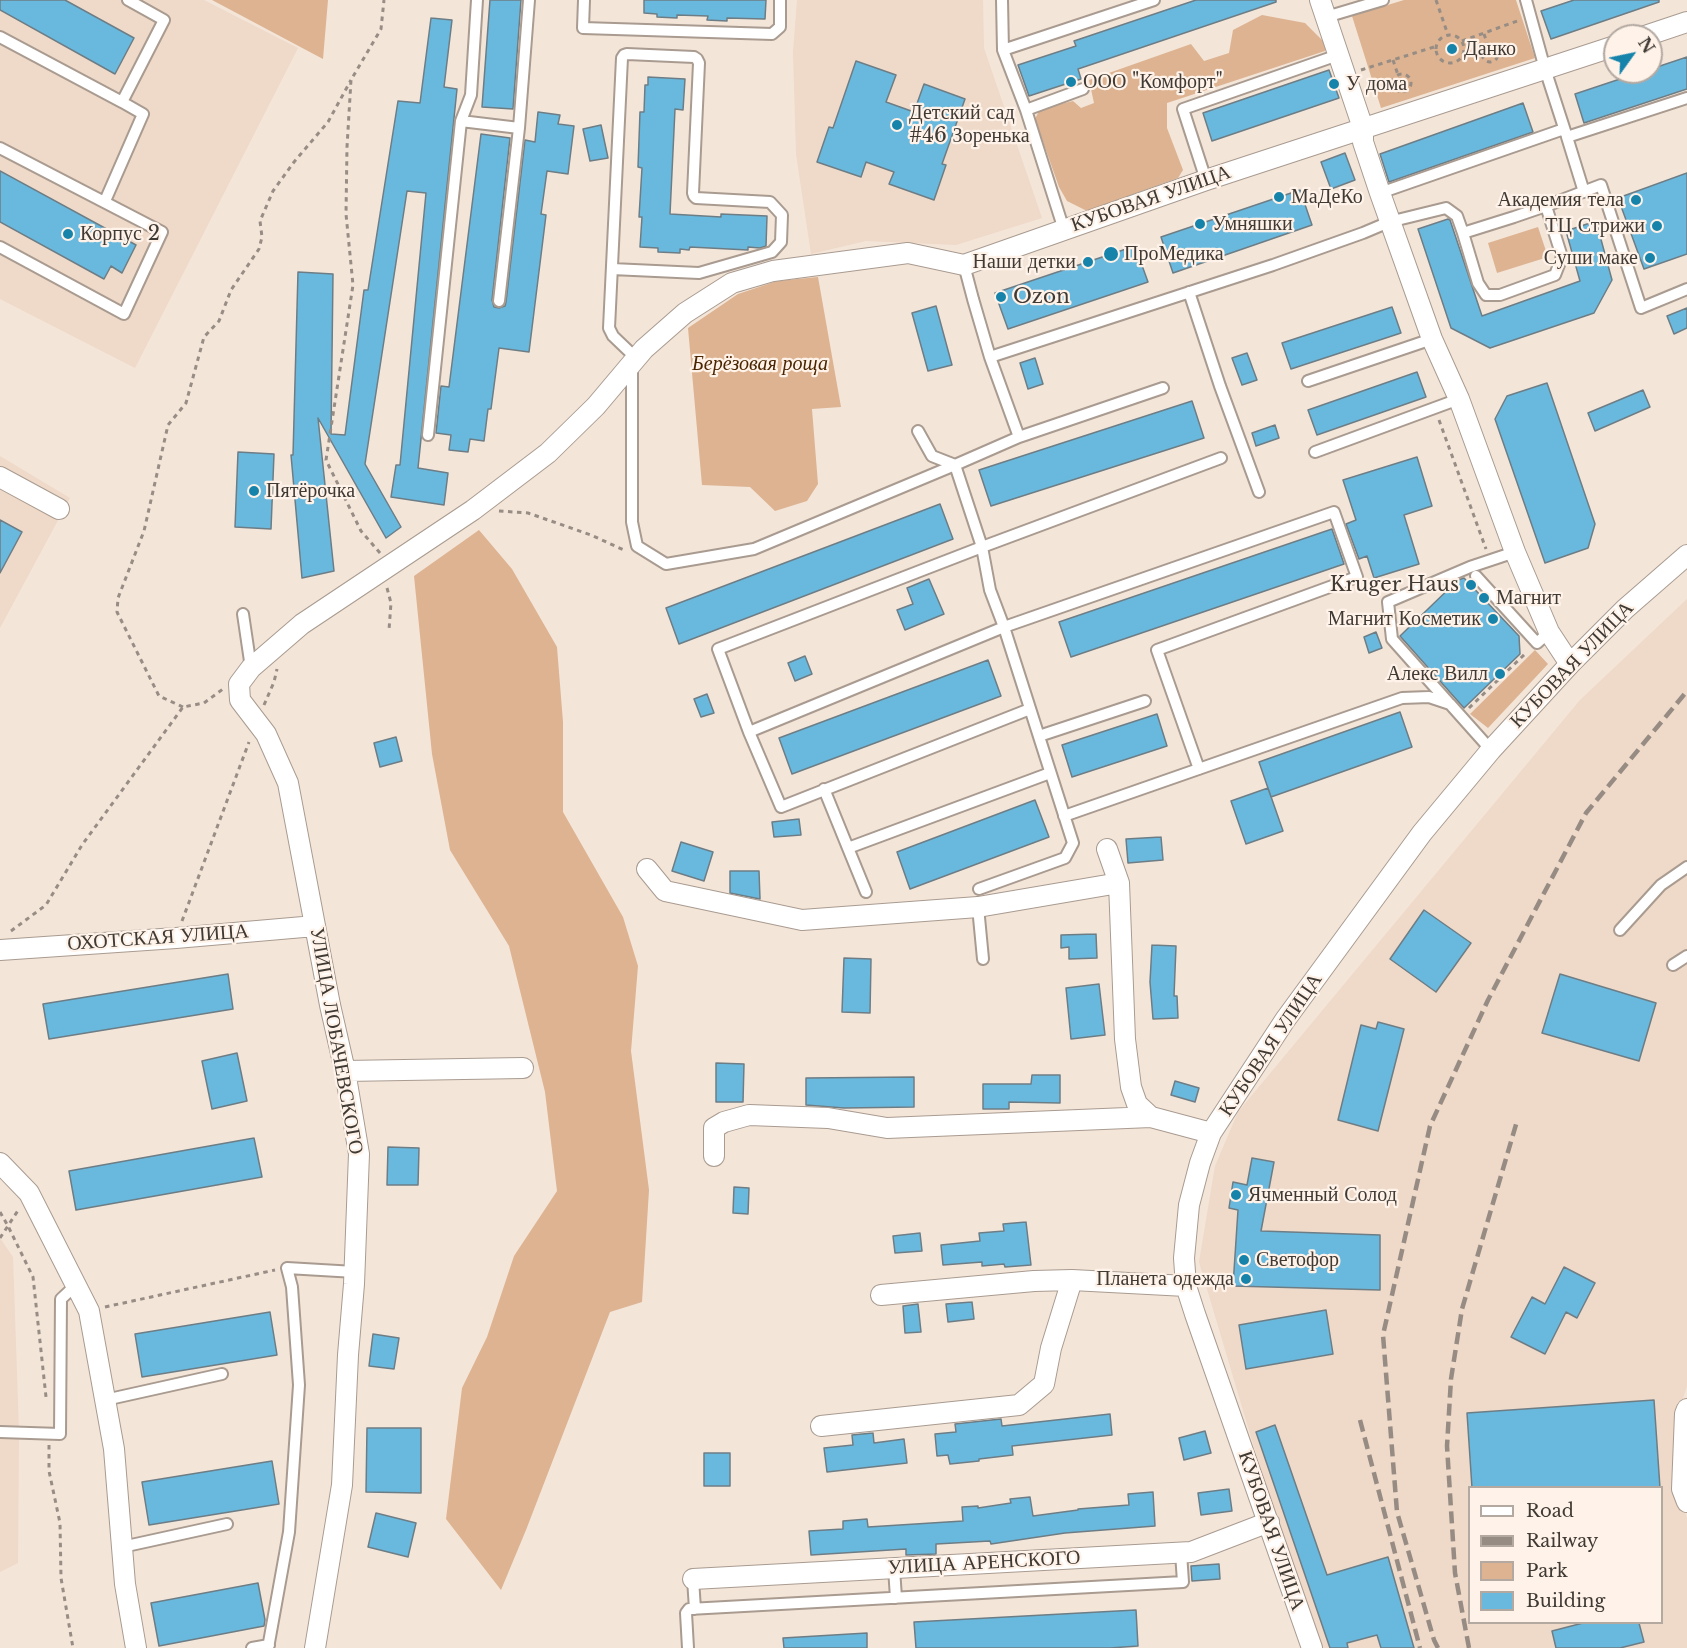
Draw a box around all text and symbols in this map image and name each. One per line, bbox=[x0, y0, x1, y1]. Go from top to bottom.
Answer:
north arrow bbox=[1603, 24, 1663, 84]
text: N bbox=[1634, 34, 1659, 57]
place label: Данко bbox=[1464, 37, 1516, 61]
marker: Данко bbox=[1445, 42, 1459, 56]
place label: ООО "Комфорт" bbox=[1083, 70, 1223, 94]
place label: У дома bbox=[1346, 72, 1407, 96]
marker: ООО "Комфорт" bbox=[1064, 75, 1078, 89]
marker: У дома bbox=[1327, 77, 1341, 91]
place label: Детский сад #46 Зоренька bbox=[909, 101, 1030, 148]
marker: Детский сад #46 Зоренька bbox=[890, 118, 904, 132]
street label: КУБОВАЯ УЛИЦА bbox=[1068, 160, 1234, 238]
place label: МаДеКо bbox=[1291, 185, 1363, 209]
place label: Академия тела bbox=[1497, 188, 1624, 212]
marker: МаДеКо bbox=[1272, 190, 1286, 204]
marker: Академия тела bbox=[1629, 193, 1643, 207]
place label: Умняшки bbox=[1212, 212, 1293, 236]
place label: ТЦ Стрижи bbox=[1545, 214, 1645, 238]
marker: Умняшки bbox=[1193, 217, 1207, 231]
marker: ТЦ Стрижи bbox=[1650, 219, 1664, 233]
place label: Корпус 2 bbox=[80, 222, 160, 246]
marker: Корпус 2 bbox=[61, 227, 75, 241]
place label: ПроМедика bbox=[1124, 242, 1224, 266]
marker: ПроМедика bbox=[1102, 245, 1120, 263]
place label: Суши маке bbox=[1544, 246, 1638, 270]
place label: Наши детки bbox=[973, 250, 1076, 274]
marker: Суши маке bbox=[1643, 251, 1657, 265]
marker: Наши детки bbox=[1081, 255, 1095, 269]
place label: Ozon bbox=[1013, 285, 1070, 309]
marker: Ozon bbox=[994, 290, 1008, 304]
park label: Берёзовая роща bbox=[692, 352, 828, 376]
place label: Пятёрочка bbox=[266, 479, 355, 503]
marker: Пятёрочка bbox=[247, 484, 261, 498]
place label: Kruger Haus bbox=[1330, 573, 1459, 597]
marker: Kruger Haus bbox=[1464, 578, 1478, 592]
place label: Магнит bbox=[1496, 586, 1561, 610]
marker: Магнит bbox=[1477, 591, 1491, 605]
street label: КУБОВАЯ УЛИЦА bbox=[1505, 596, 1639, 734]
place label: Магнит Косметик bbox=[1328, 607, 1481, 631]
marker: Магнит Косметик bbox=[1486, 612, 1500, 626]
place label: Алекс Вилл bbox=[1387, 662, 1488, 686]
marker: Алекс Вилл bbox=[1493, 667, 1507, 681]
street label: ОХОТСКАЯ УЛИЦА bbox=[66, 920, 250, 956]
street label: УЛИЦА ЛОБАЧЕВСКОГО bbox=[304, 926, 368, 1156]
street label: КУБОВАЯ УЛИЦА bbox=[1214, 969, 1328, 1121]
place label: Ячменный Солод bbox=[1248, 1183, 1397, 1207]
marker: Ячменный Солод bbox=[1229, 1188, 1243, 1202]
place label: Светофор bbox=[1256, 1248, 1339, 1272]
marker: Светофор bbox=[1237, 1253, 1251, 1267]
place label: Планета одежда bbox=[1096, 1267, 1234, 1291]
marker: Планета одежда bbox=[1239, 1272, 1253, 1286]
street label: КУБОВАЯ УЛИЦА bbox=[1232, 1448, 1310, 1614]
legend bbox=[1468, 1486, 1663, 1624]
text: Road bbox=[1526, 1500, 1574, 1522]
text: Railway bbox=[1526, 1530, 1598, 1552]
street label: УЛИЦА АРЕНСКОГО bbox=[887, 1546, 1081, 1580]
text: Park bbox=[1526, 1560, 1568, 1582]
text: Building bbox=[1526, 1590, 1605, 1612]

